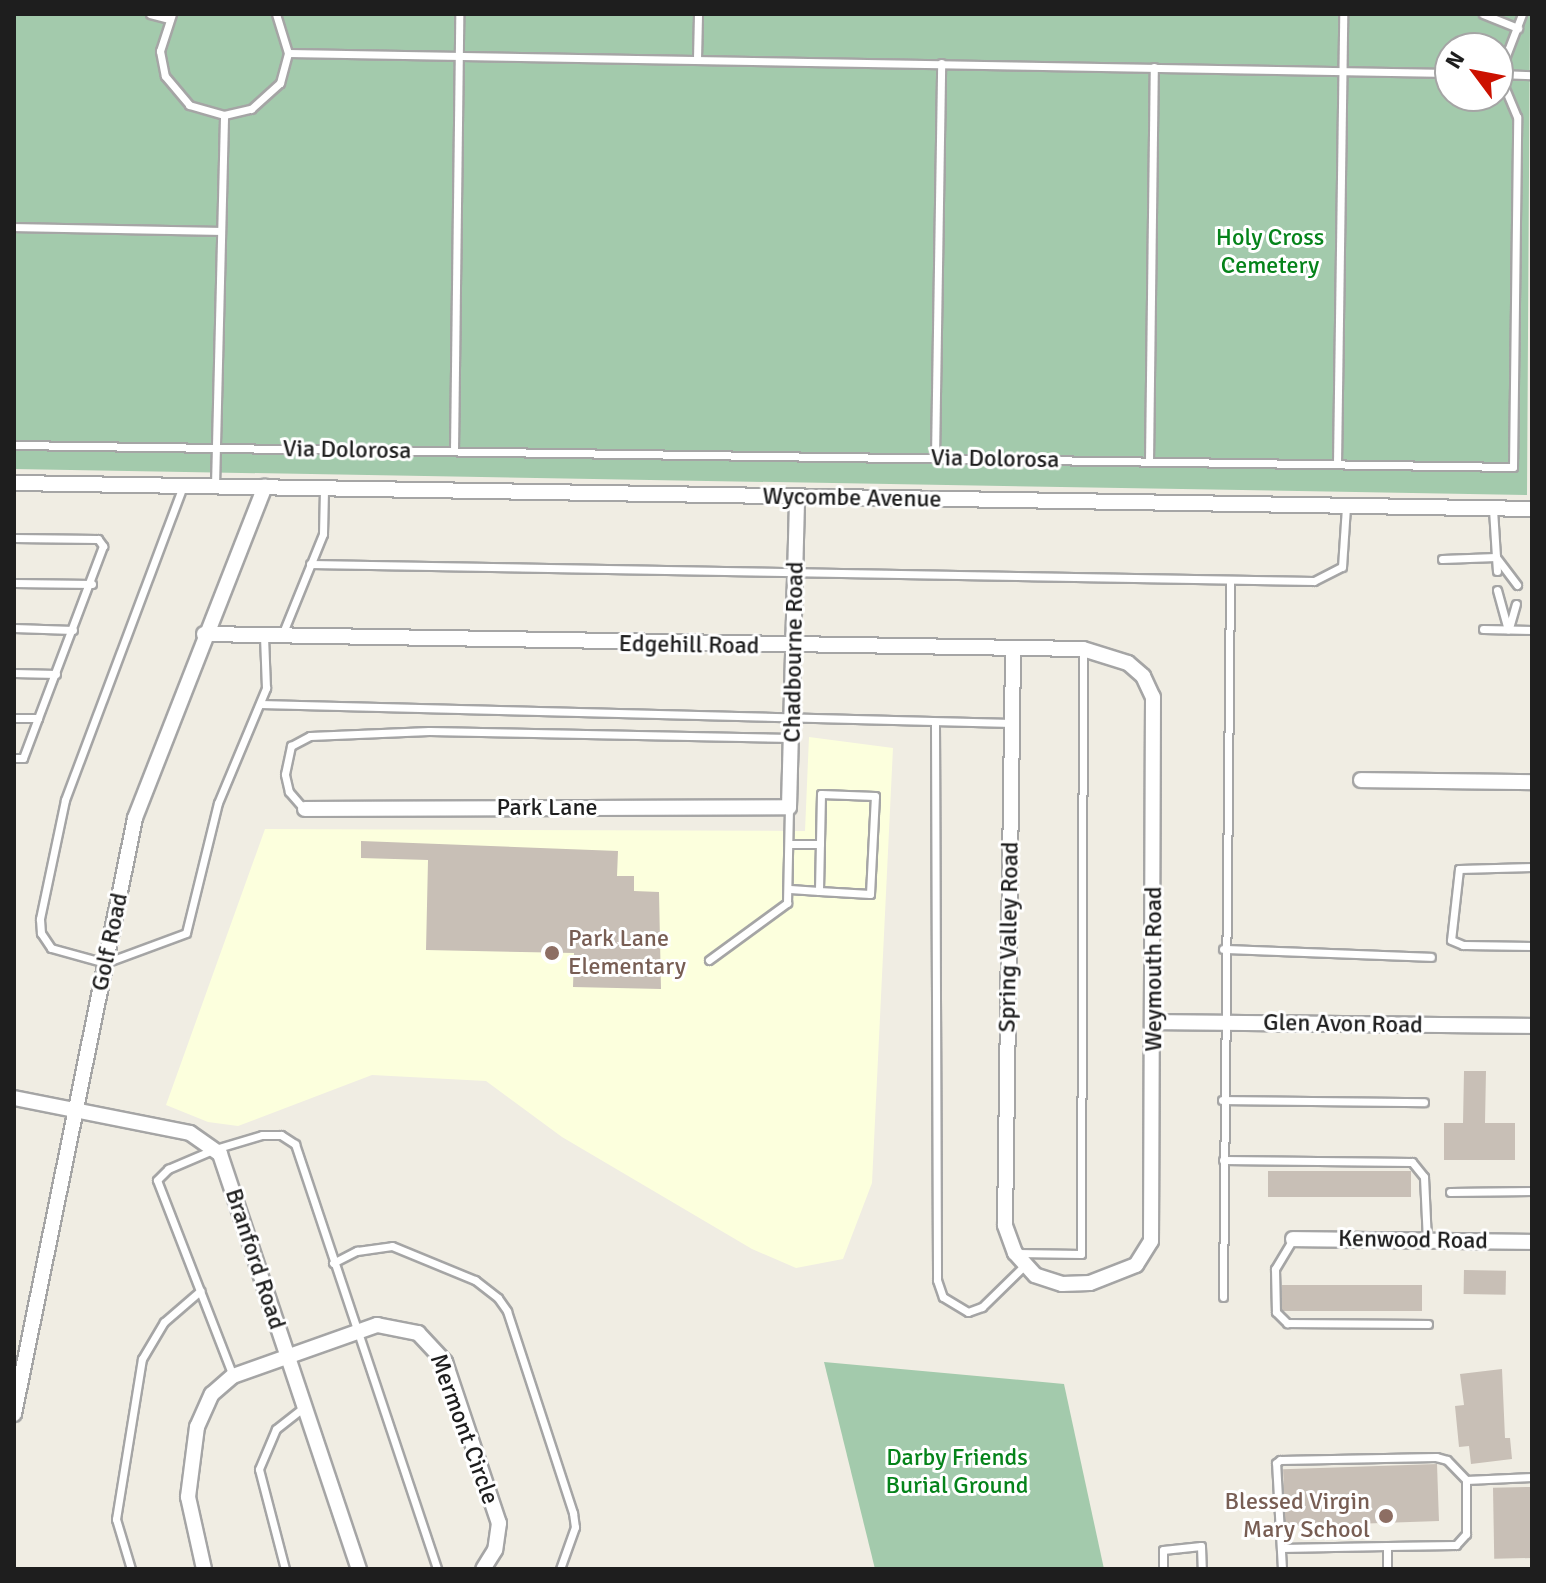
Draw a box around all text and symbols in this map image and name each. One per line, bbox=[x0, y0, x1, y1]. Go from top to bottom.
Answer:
north arrow bbox=[1434, 32, 1514, 112]
text: N bbox=[1439, 46, 1470, 74]
park label: Holy Cross Cemetery bbox=[1216, 224, 1324, 280]
street label: Via Dolorosa bbox=[282, 434, 412, 466]
street label: Via Dolorosa bbox=[930, 443, 1060, 475]
street label: Wycombe Avenue bbox=[762, 482, 942, 514]
street label: Chadbourne Road bbox=[778, 561, 810, 743]
street label: Edgehill Road bbox=[618, 629, 760, 661]
street label: Park Lane bbox=[497, 794, 597, 822]
street label: Spring Valley Road bbox=[993, 841, 1025, 1033]
street label: Weymouth Road bbox=[1140, 886, 1168, 1052]
street label: Golf Road bbox=[86, 890, 134, 994]
place label: Park Lane Elementary bbox=[568, 925, 686, 981]
marker: Park Lane Elementary bbox=[543, 944, 561, 962]
street label: Glen Avon Road bbox=[1263, 1008, 1423, 1040]
street label: Branford Road bbox=[219, 1185, 291, 1333]
street label: Kenwood Road bbox=[1338, 1224, 1488, 1256]
street label: Mermont Circle bbox=[423, 1350, 505, 1508]
park label: Darby Friends Burial Ground bbox=[885, 1444, 1029, 1500]
place label: Blessed Virgin Mary School bbox=[1225, 1488, 1370, 1544]
marker: Blessed Virgin Mary School bbox=[1377, 1507, 1395, 1525]

